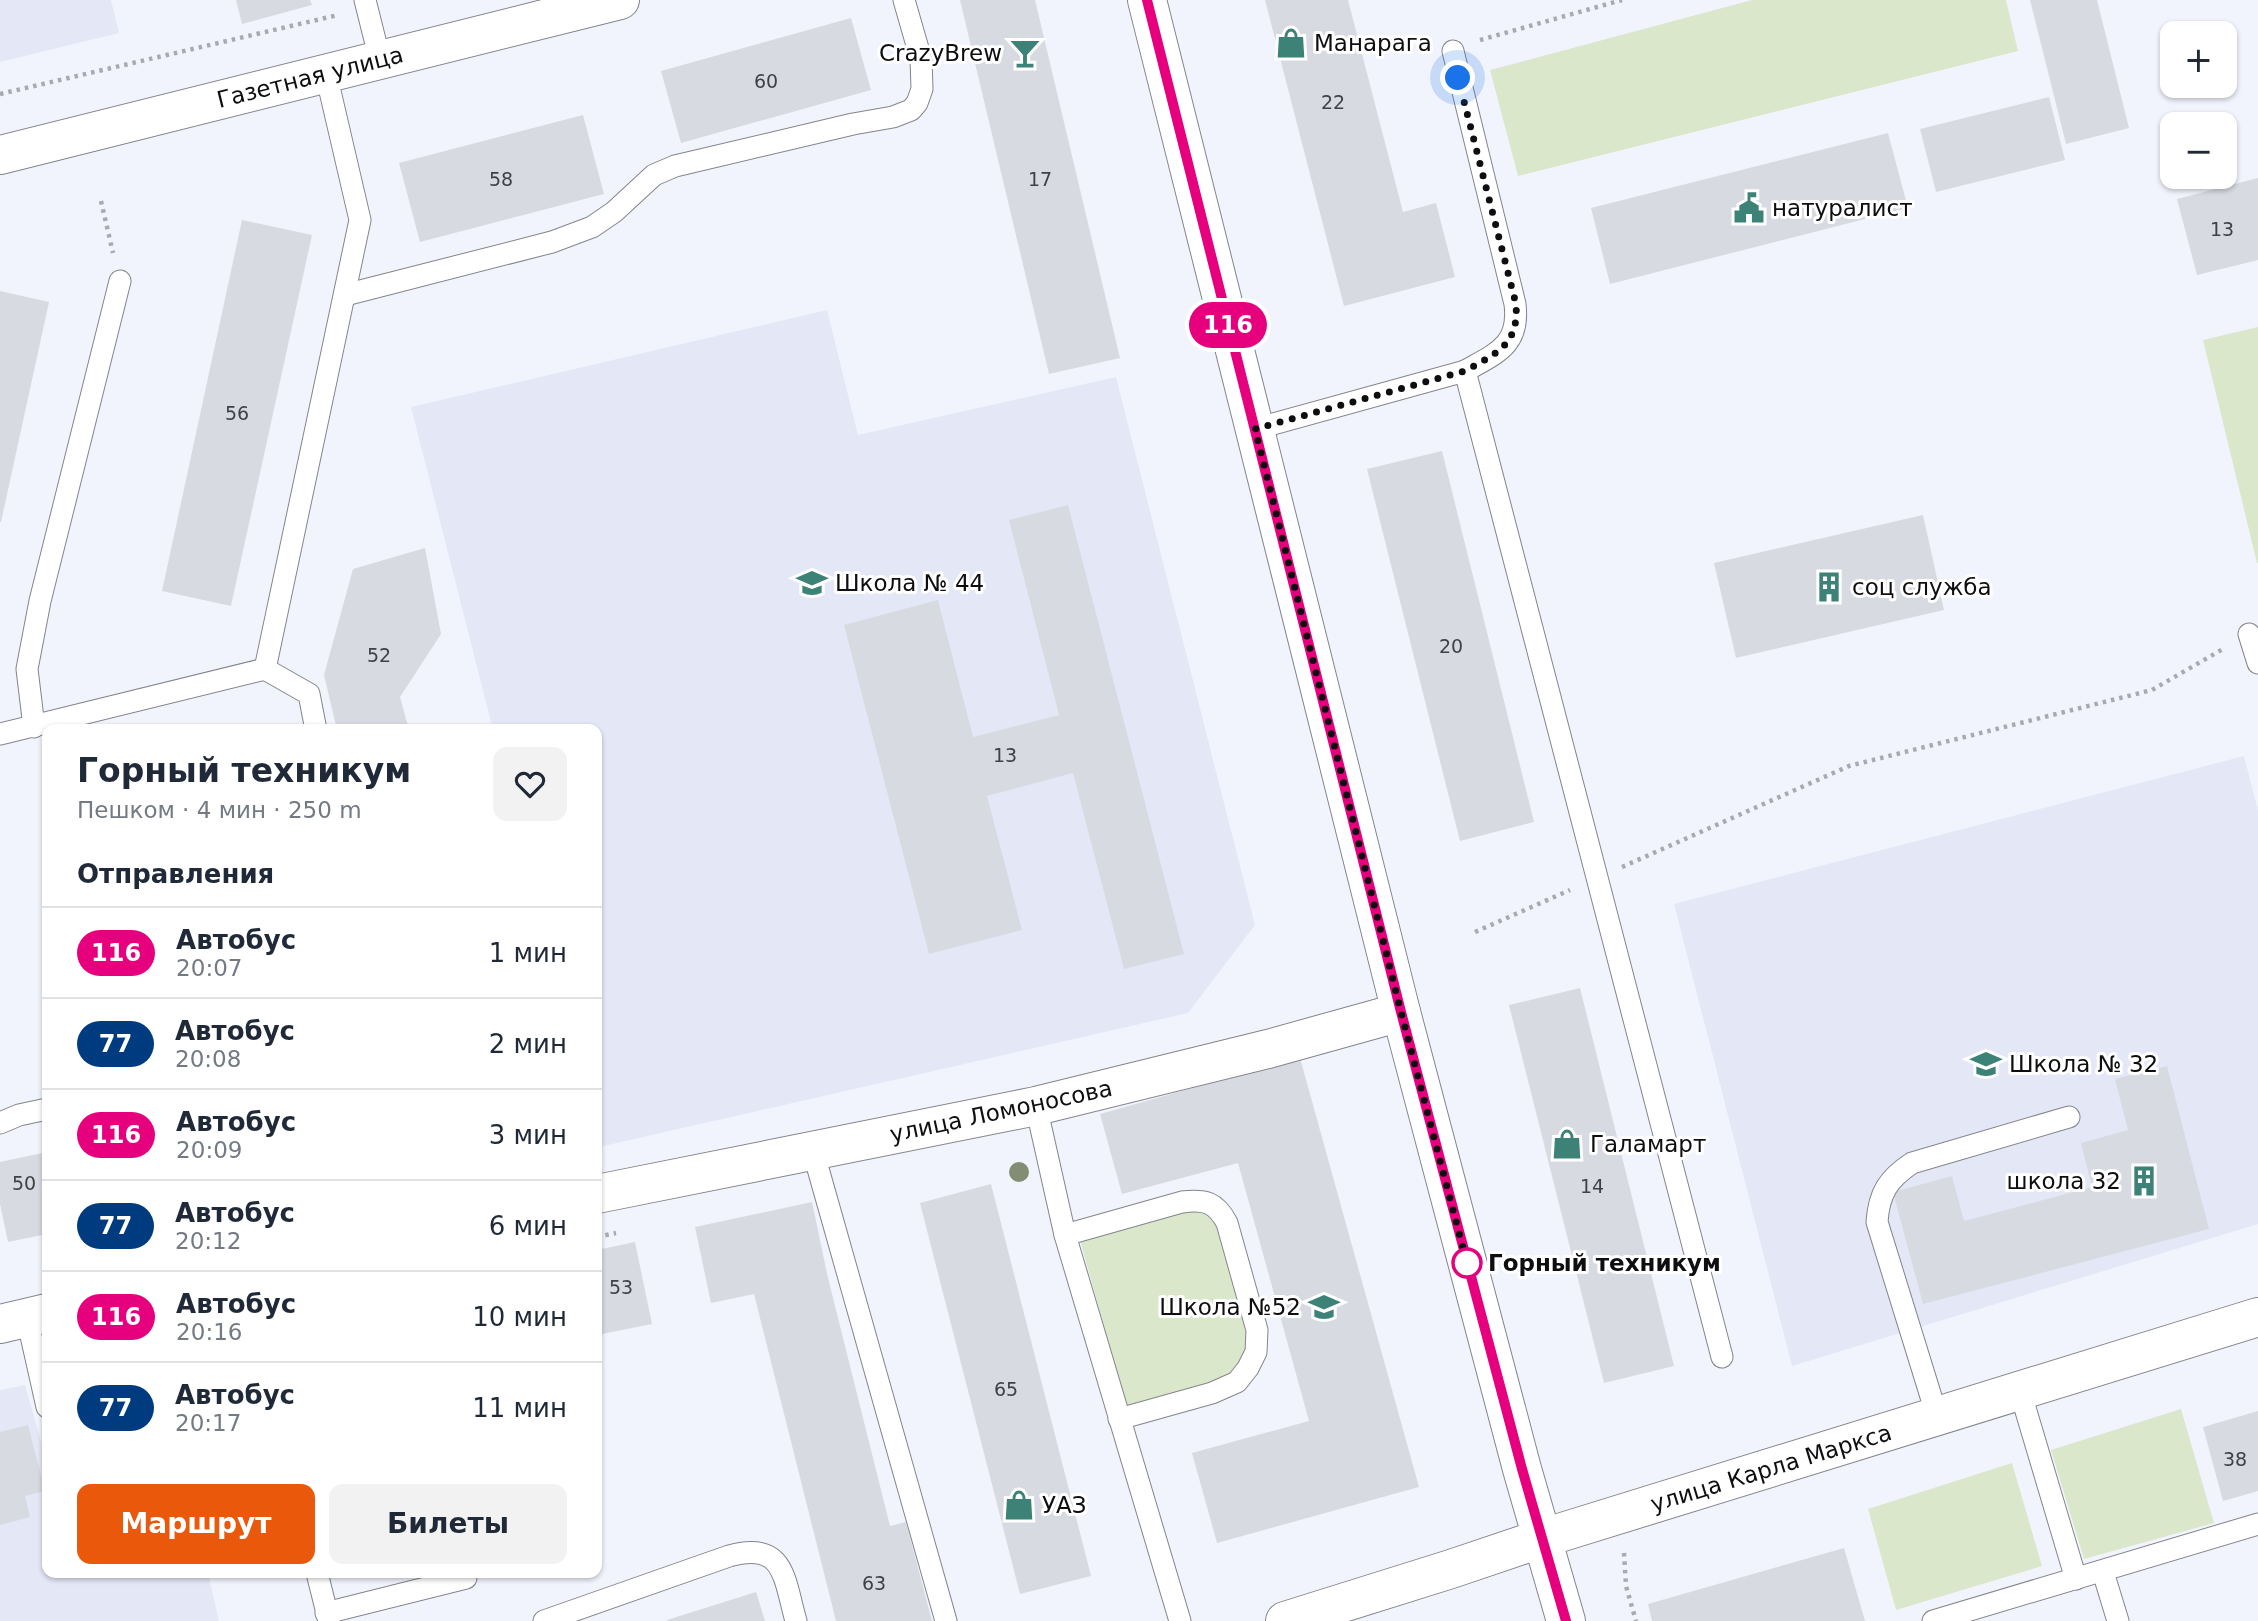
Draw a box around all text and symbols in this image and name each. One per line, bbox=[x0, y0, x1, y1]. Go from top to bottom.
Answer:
map controls bbox=[2160, 21, 2237, 189]
button: + bbox=[2160, 21, 2237, 98]
shop icon: Манарага bbox=[1274, 26, 1308, 60]
place label: Манарага bbox=[1314, 30, 1432, 56]
bar icon: CrazyBrew bbox=[1008, 36, 1042, 70]
place label: CrazyBrew bbox=[879, 40, 1002, 66]
street label: Газетная улица bbox=[214, 41, 406, 113]
your location bbox=[1440, 60, 1475, 95]
house number: 60 bbox=[754, 70, 778, 92]
house number: 22 bbox=[1321, 91, 1345, 113]
button: − bbox=[2160, 112, 2237, 189]
house number: 58 bbox=[489, 168, 513, 190]
house number: 17 bbox=[1028, 168, 1052, 190]
public building icon: натуралист bbox=[1732, 191, 1766, 225]
place label: натуралист bbox=[1772, 195, 1913, 221]
house number: 13 bbox=[2210, 218, 2234, 240]
line badge: 116 bbox=[1188, 302, 1268, 348]
text: 116 bbox=[1203, 311, 1253, 339]
house number: 56 bbox=[225, 402, 249, 424]
school or university icon: Школа № 44 bbox=[795, 566, 829, 600]
place label: Школа № 44 bbox=[835, 570, 984, 596]
building icon: соц служба bbox=[1812, 570, 1846, 604]
place label: соц служба bbox=[1852, 574, 1992, 600]
house number: 20 bbox=[1439, 635, 1463, 657]
house number: 52 bbox=[367, 644, 391, 666]
house number: 13 bbox=[993, 744, 1017, 766]
button: heart bbox=[493, 747, 567, 821]
text: Горный техникум bbox=[77, 751, 411, 790]
text: Пешком · 4 мин · 250 m bbox=[77, 797, 362, 823]
text: Отправления bbox=[77, 859, 274, 889]
text: Автобус bbox=[176, 925, 296, 955]
text: 1 мин bbox=[489, 938, 567, 968]
text: 116 bbox=[91, 939, 141, 967]
text: 20:07 bbox=[176, 955, 242, 981]
text: Автобус bbox=[175, 1016, 295, 1046]
text: 2 мин bbox=[489, 1029, 567, 1059]
text: 77 bbox=[99, 1030, 132, 1058]
text: 20:08 bbox=[175, 1046, 241, 1072]
school or university icon: Школа № 32 bbox=[1969, 1047, 2003, 1081]
place label: Школа № 32 bbox=[2009, 1051, 2158, 1077]
street label: улица Ломоносова bbox=[887, 1075, 1115, 1147]
text: Автобус bbox=[176, 1107, 296, 1137]
text: 3 мин bbox=[489, 1120, 567, 1150]
text: 116 bbox=[91, 1121, 141, 1149]
shop icon: Галамарт bbox=[1550, 1127, 1584, 1161]
place label: Галамарт bbox=[1590, 1131, 1706, 1157]
text: 20:09 bbox=[176, 1137, 242, 1163]
building icon: школа 32 bbox=[2127, 1164, 2161, 1198]
place label: школа 32 bbox=[2007, 1168, 2121, 1194]
house number: 50 bbox=[12, 1172, 36, 1194]
house number: 14 bbox=[1580, 1175, 1604, 1197]
text: Автобус bbox=[175, 1198, 295, 1228]
text: 6 мин bbox=[489, 1211, 567, 1241]
text: 77 bbox=[99, 1212, 132, 1240]
text: 20:12 bbox=[175, 1228, 241, 1254]
marker: Горный техникум bbox=[1452, 1248, 1482, 1278]
place label: Горный техникум bbox=[1488, 1250, 1721, 1276]
house number: 53 bbox=[609, 1276, 633, 1298]
text: Автобус bbox=[176, 1289, 296, 1319]
school or university icon: Школа №52 bbox=[1307, 1290, 1341, 1324]
place label: Школа №52 bbox=[1159, 1294, 1301, 1320]
text: 10 мин bbox=[472, 1302, 567, 1332]
text: 116 bbox=[91, 1303, 141, 1331]
text: 20:16 bbox=[176, 1319, 242, 1345]
house number: 65 bbox=[994, 1378, 1018, 1400]
text: Автобус bbox=[175, 1380, 295, 1410]
text: 11 мин bbox=[472, 1393, 567, 1423]
text: 77 bbox=[99, 1394, 132, 1422]
text: 20:17 bbox=[175, 1410, 241, 1436]
street label: улица Карла Маркса bbox=[1647, 1419, 1895, 1517]
house number: 38 bbox=[2223, 1448, 2247, 1470]
button: Маршрут bbox=[77, 1484, 315, 1564]
button: Билеты bbox=[329, 1484, 567, 1564]
shop icon: УАЗ bbox=[1002, 1488, 1036, 1522]
place label: УАЗ bbox=[1042, 1492, 1087, 1518]
house number: 63 bbox=[862, 1572, 886, 1594]

